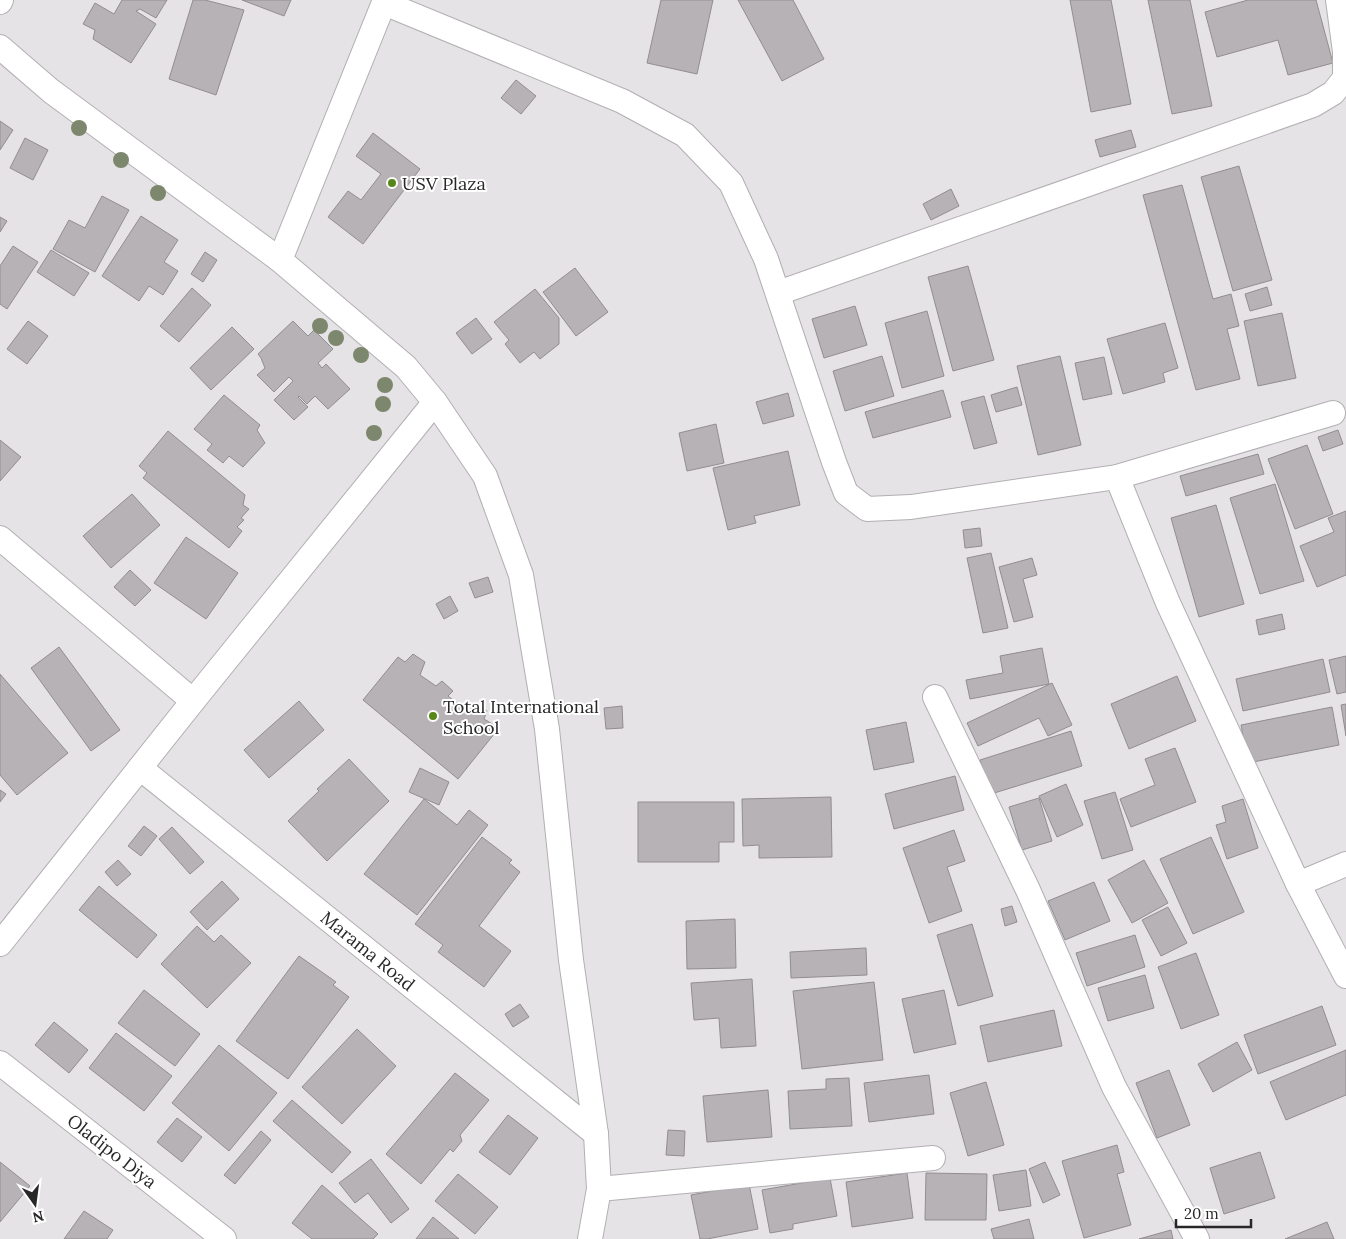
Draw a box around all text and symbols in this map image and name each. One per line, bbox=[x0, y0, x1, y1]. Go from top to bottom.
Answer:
place label: USV Plaza bbox=[402, 172, 486, 195]
marker: USV Plaza bbox=[386, 177, 398, 189]
place label: Total International School bbox=[443, 695, 599, 739]
marker: Total International School bbox=[427, 710, 439, 722]
street label: Marama Road bbox=[316, 906, 420, 996]
street label: Oladipo Diya bbox=[63, 1109, 161, 1193]
north arrow bbox=[10, 1179, 60, 1229]
scale bar bbox=[1176, 1196, 1251, 1228]
text: 20 m bbox=[1184, 1204, 1219, 1223]
text: N bbox=[31, 1207, 46, 1227]

